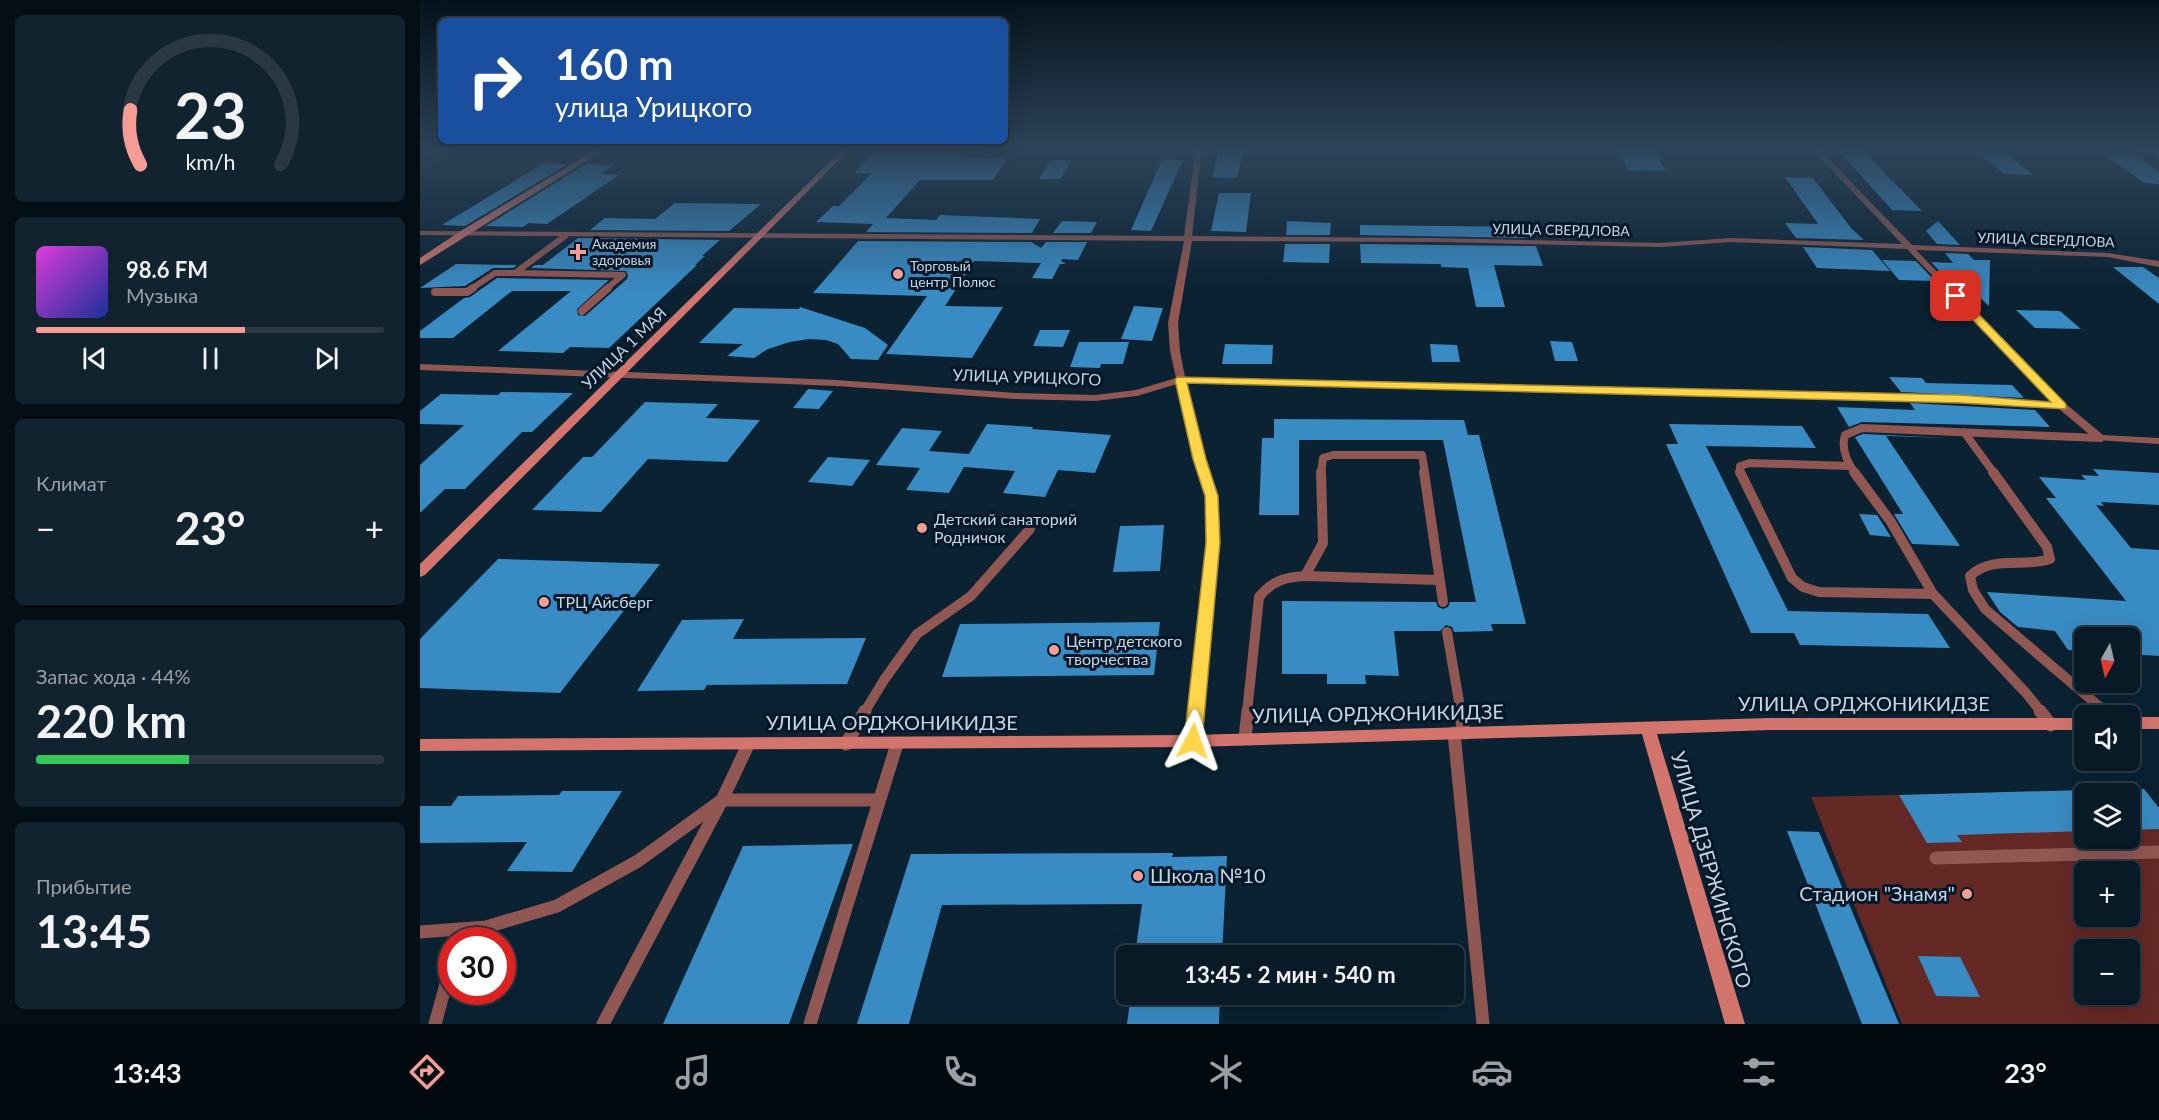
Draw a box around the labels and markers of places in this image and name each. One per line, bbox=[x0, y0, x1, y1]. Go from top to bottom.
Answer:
place label: Академия здоровья bbox=[592, 235, 656, 268]
marker: Академия здоровья bbox=[569, 243, 587, 261]
place label: Торговый центр Полюс bbox=[910, 257, 996, 290]
marker: Торговый центр Полюс bbox=[891, 267, 905, 281]
pin bbox=[1930, 270, 1981, 321]
place label: Детский санаторий Родничок bbox=[934, 509, 1077, 546]
marker: Детский санаторий Родничок bbox=[915, 521, 929, 535]
place label: ТРЦ Айсберг bbox=[556, 592, 653, 611]
marker: ТРЦ Айсберг bbox=[537, 595, 551, 609]
place label: Центр детского творчества bbox=[1066, 631, 1182, 668]
marker: Центр детского творчества bbox=[1047, 643, 1061, 657]
place label: Школа №10 bbox=[1150, 863, 1265, 887]
marker: Школа №10 bbox=[1131, 869, 1145, 883]
place label: Стадион "Знамя" bbox=[1799, 881, 1955, 905]
marker: Стадион "Знамя" bbox=[1960, 887, 1974, 901]

